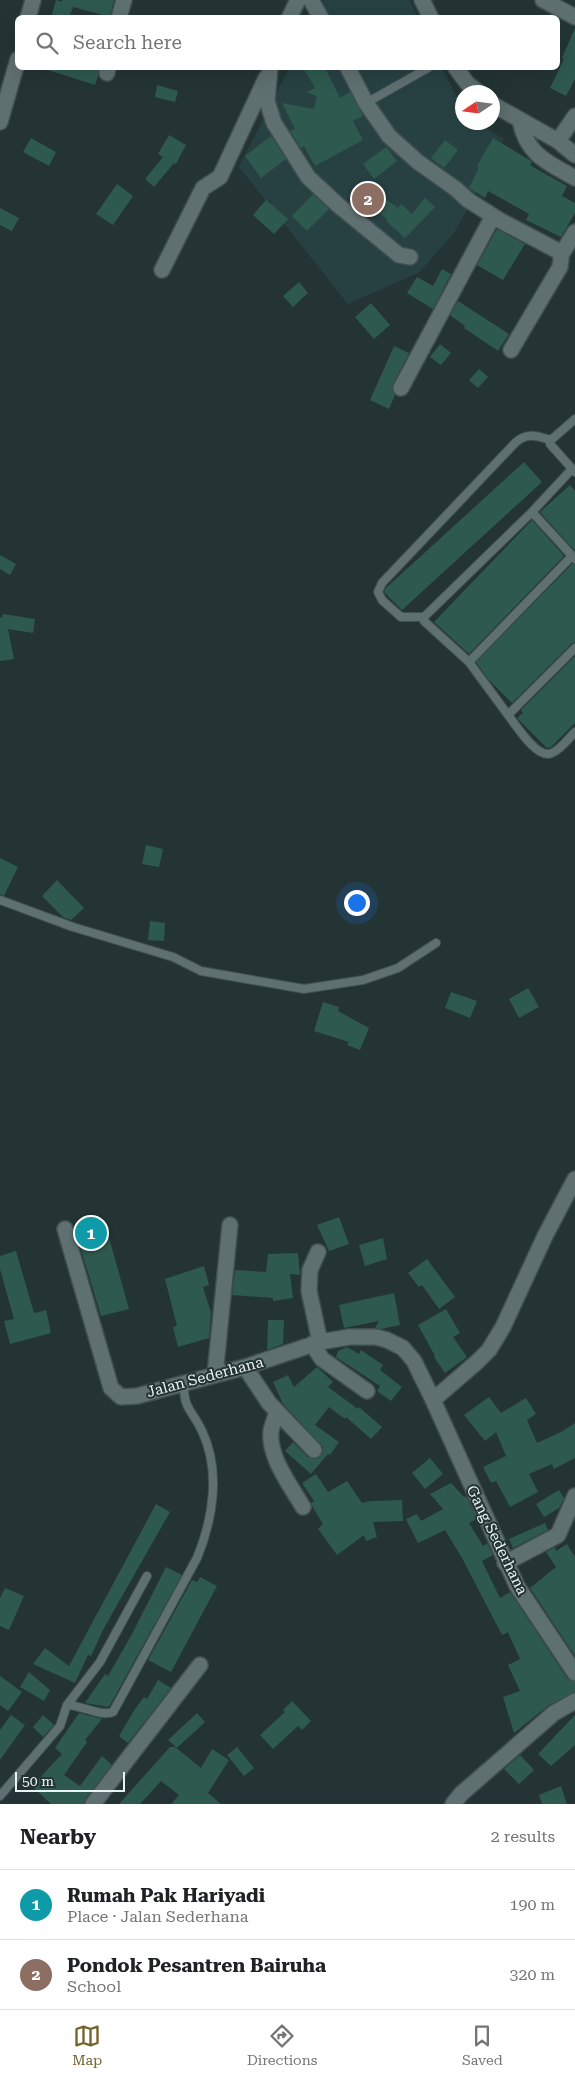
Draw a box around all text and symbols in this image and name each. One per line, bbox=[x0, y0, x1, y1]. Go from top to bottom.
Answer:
search box bbox=[15, 15, 560, 70]
icon: search bbox=[33, 29, 61, 57]
text: Search here bbox=[73, 31, 182, 54]
north arrow bbox=[455, 85, 500, 130]
pin: 2 bbox=[352, 180, 384, 218]
your location bbox=[344, 890, 370, 916]
pin: 1 bbox=[75, 1214, 107, 1252]
street label: Jalan Sederhana bbox=[145, 1353, 265, 1401]
street label: Gang Sederhana bbox=[463, 1482, 531, 1598]
scale bar bbox=[15, 1769, 125, 1792]
text: 50 m bbox=[22, 1773, 54, 1789]
text: Nearby bbox=[20, 1825, 96, 1849]
text: 2 results bbox=[491, 1827, 555, 1846]
text: Rumah Pak Hariyadi bbox=[67, 1884, 265, 1907]
text: 1 bbox=[32, 1895, 40, 1914]
text: 190 m bbox=[509, 1895, 555, 1914]
text: Place · Jalan Sederhana bbox=[67, 1907, 249, 1926]
text: Pondok Pesantren Bairuha bbox=[67, 1954, 326, 1977]
text: 2 bbox=[32, 1965, 40, 1984]
text: 320 m bbox=[509, 1965, 555, 1984]
text: School bbox=[67, 1977, 121, 1996]
tab: Map bbox=[72, 2022, 102, 2068]
tab: Directions bbox=[247, 2022, 317, 2068]
tab: Saved bbox=[462, 2022, 503, 2068]

